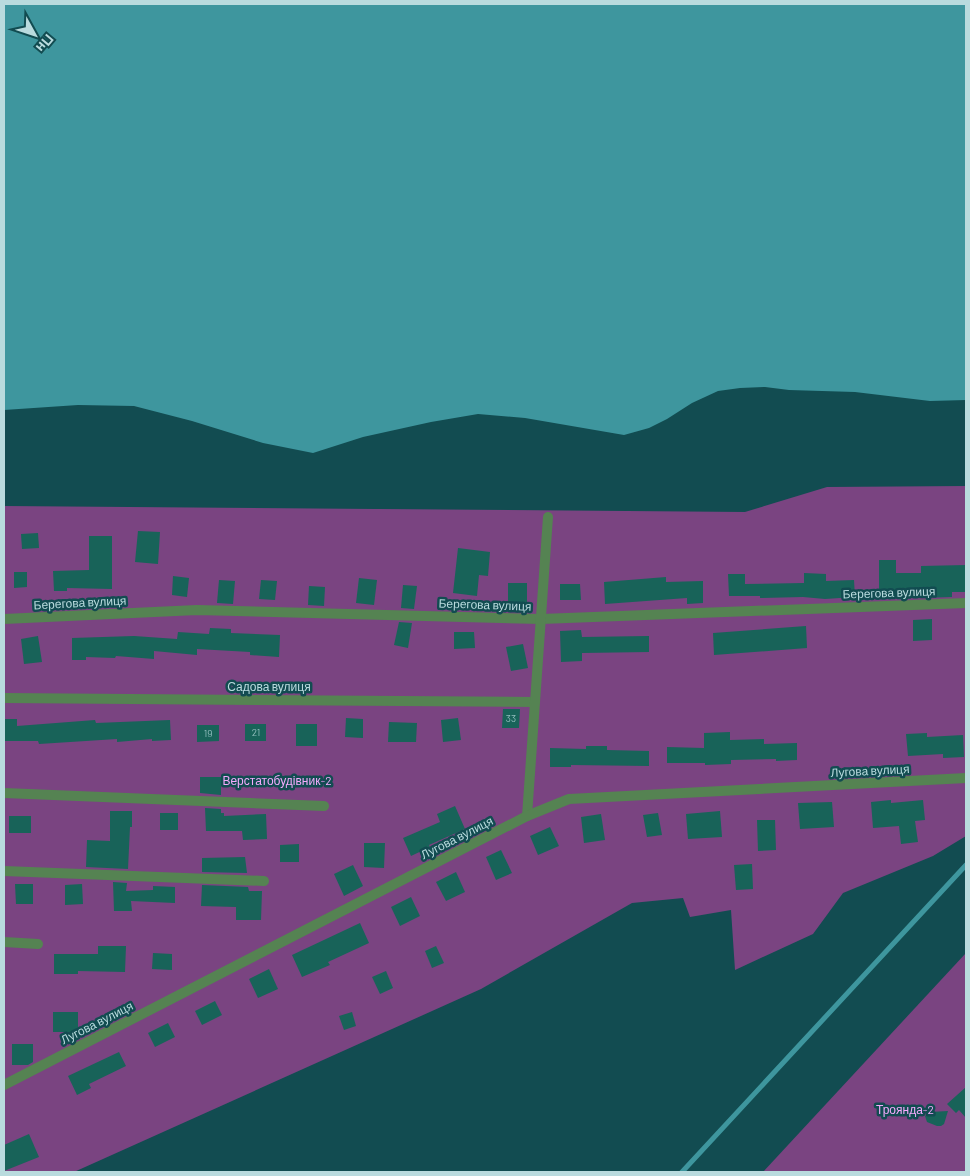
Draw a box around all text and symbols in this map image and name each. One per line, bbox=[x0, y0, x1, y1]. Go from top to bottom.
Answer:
north arrow bbox=[10, 10, 60, 60]
text: Пн bbox=[33, 31, 58, 56]
street label: Берегова вулиця bbox=[842, 583, 936, 602]
street label: Берегова вулиця bbox=[33, 593, 127, 612]
street label: Берегова вулиця bbox=[438, 595, 532, 614]
street label: Садова вулиця bbox=[227, 679, 311, 694]
house number: 33 bbox=[506, 712, 516, 724]
house number: 21 bbox=[252, 726, 260, 738]
house number: 19 bbox=[204, 727, 212, 739]
street label: Лугова вулиця bbox=[830, 761, 910, 780]
park label: Верстатобудівник-2 bbox=[222, 773, 332, 788]
street label: Лугова вулиця bbox=[418, 813, 495, 862]
street label: Лугова вулиця bbox=[58, 998, 135, 1047]
park label: Троянда-2 bbox=[876, 1102, 934, 1117]

